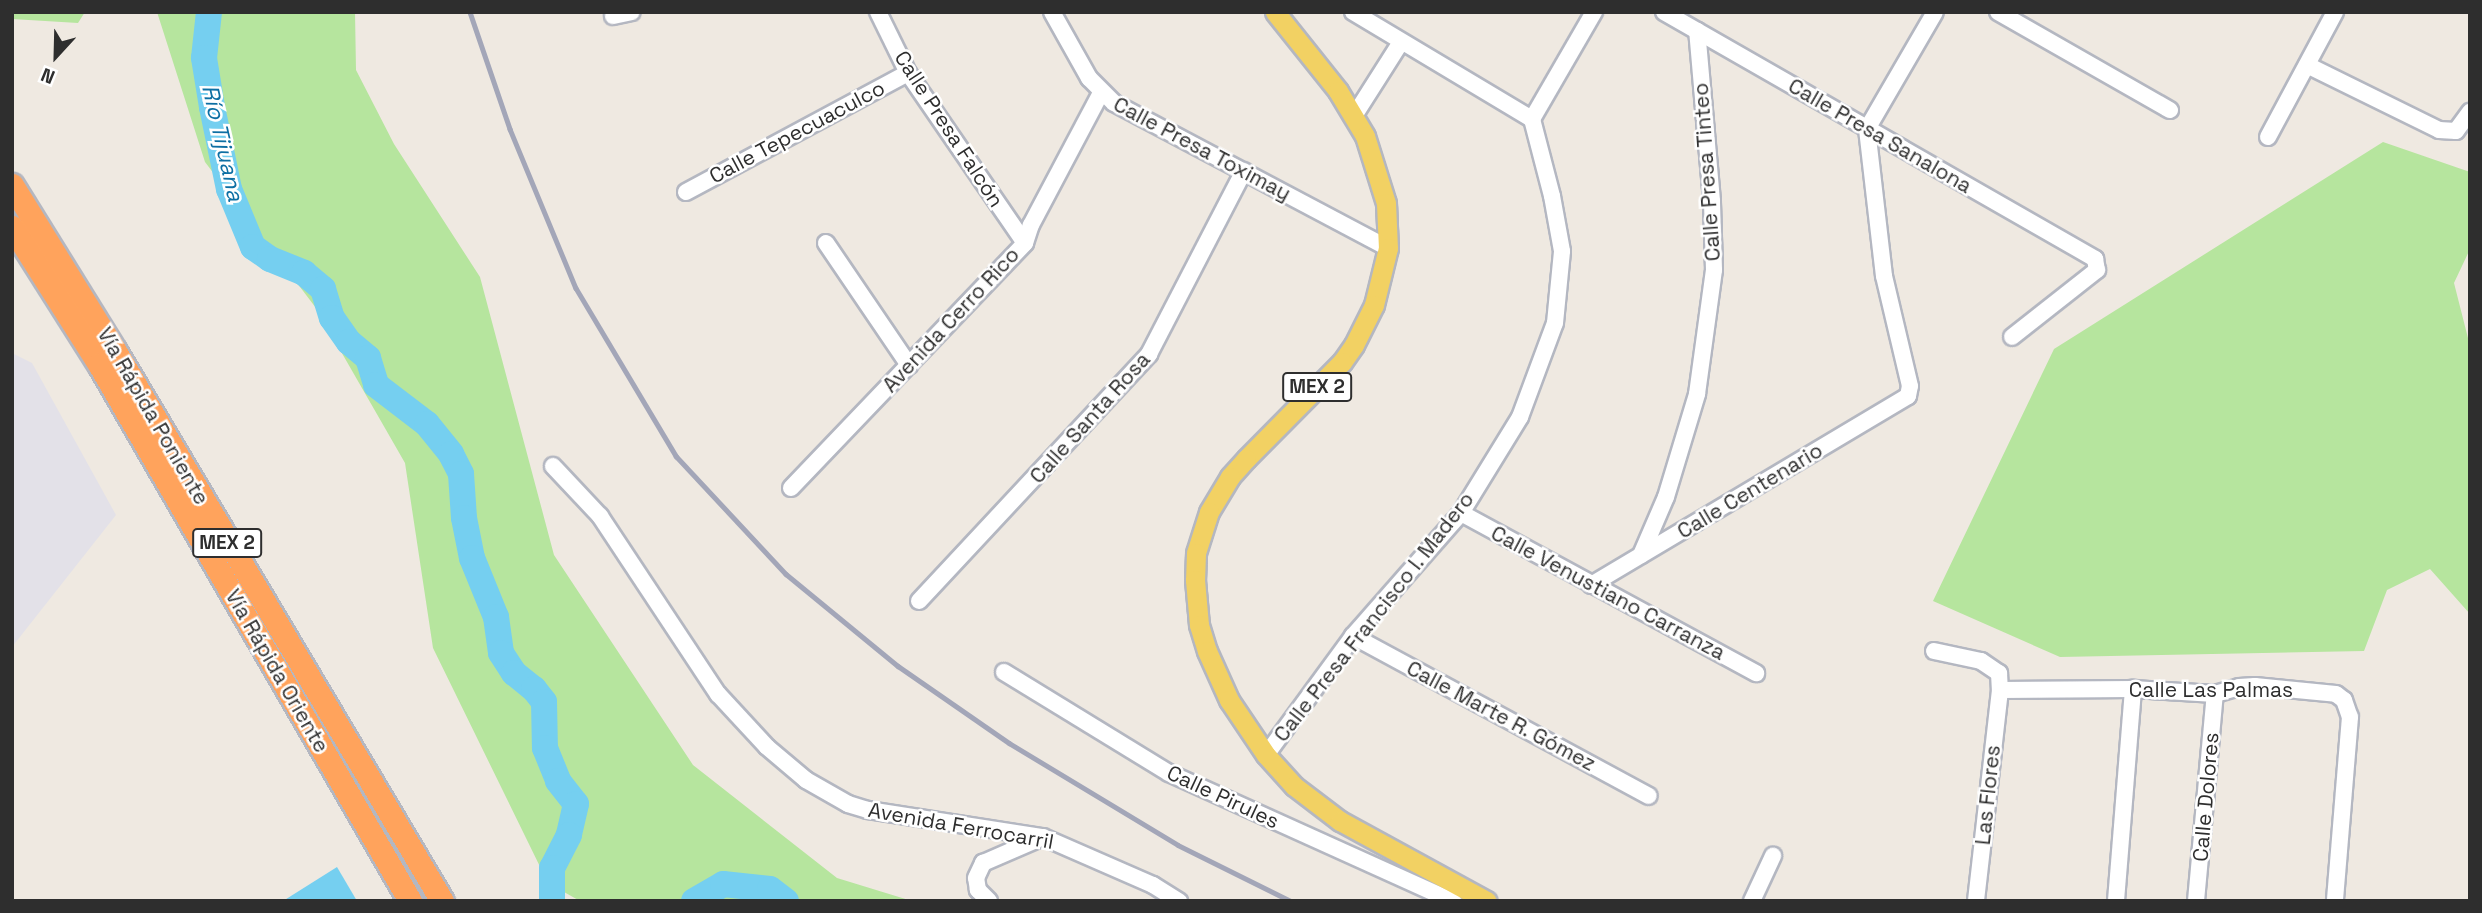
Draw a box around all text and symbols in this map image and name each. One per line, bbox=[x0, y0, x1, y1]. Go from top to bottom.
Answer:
north arrow bbox=[21, 21, 91, 91]
street label: Calle Presa Falcón bbox=[889, 46, 1009, 212]
text: N bbox=[37, 62, 59, 90]
street label: Calle Presa Sanalona bbox=[1784, 73, 1976, 199]
street label: Calle Tepecuaculco bbox=[705, 75, 889, 189]
water label: Río Tijuana bbox=[196, 82, 250, 204]
street label: Calle Presa Tinteo bbox=[1688, 82, 1726, 262]
street label: Calle Presa Toximay bbox=[1109, 91, 1295, 207]
street label: Avenida Cerro Rico bbox=[877, 242, 1025, 398]
street label: Vía Rápida Poniente bbox=[92, 323, 214, 509]
street label: Calle Santa Rosa bbox=[1025, 347, 1155, 489]
road number: MEX 2 bbox=[1282, 372, 1352, 402]
street label: Calle Centenario bbox=[1673, 438, 1827, 544]
street label: Calle Presa Francisco I. Madero bbox=[1268, 487, 1480, 747]
street label: Calle Venustiano Carranza bbox=[1487, 520, 1729, 666]
road number: MEX 2 bbox=[192, 528, 262, 558]
street label: Vía Rápida Oriente bbox=[220, 585, 334, 757]
street label: Calle Marte R. Gómez bbox=[1402, 655, 1600, 777]
street label: Calle Las Palmas bbox=[2129, 677, 2293, 703]
street label: Calle Dolores bbox=[2188, 731, 2224, 863]
street label: Las Flores bbox=[1970, 744, 2006, 846]
street label: Calle Pirules bbox=[1163, 760, 1283, 834]
street label: Avenida Ferrocarril bbox=[866, 797, 1056, 855]

